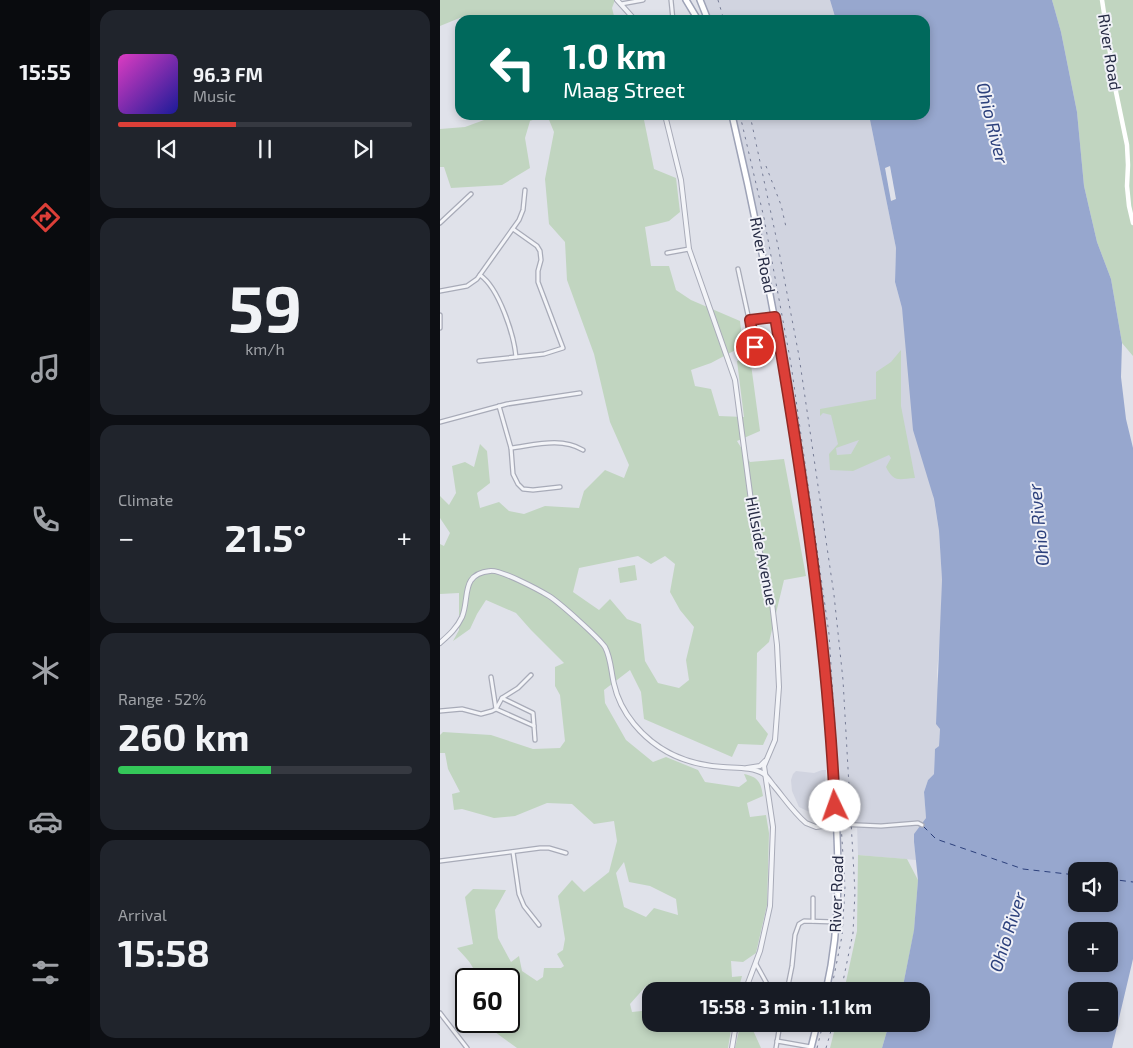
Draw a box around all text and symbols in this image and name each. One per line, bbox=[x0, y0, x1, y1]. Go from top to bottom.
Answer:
street label: River Road bbox=[1095, 12, 1126, 92]
text: 1.0 km bbox=[563, 34, 667, 76]
icon: left bbox=[480, 35, 545, 100]
text: 15:55 bbox=[19, 58, 71, 84]
text: 96.3 FM bbox=[193, 63, 263, 86]
text: Maag Street bbox=[563, 76, 685, 102]
water label: Ohio River bbox=[972, 80, 1014, 166]
text: Music bbox=[193, 86, 236, 105]
icon: previous bbox=[153, 135, 181, 163]
icon: pause bbox=[251, 135, 279, 163]
icon: next bbox=[349, 135, 377, 163]
icon: directions bbox=[28, 200, 63, 235]
street label: River Road bbox=[747, 215, 780, 295]
text: 59 bbox=[228, 267, 302, 345]
pin bbox=[734, 326, 776, 368]
icon: arrive bbox=[741, 333, 769, 361]
text: km/h bbox=[245, 339, 285, 358]
icon: music bbox=[28, 351, 63, 386]
water label: Ohio River bbox=[1023, 482, 1053, 567]
text: Climate bbox=[118, 490, 173, 509]
street label: Hillside Avenue bbox=[743, 495, 782, 607]
icon: phone bbox=[28, 502, 63, 537]
text: 21.5° bbox=[225, 514, 306, 560]
text: − bbox=[118, 520, 134, 554]
text: + bbox=[397, 520, 412, 554]
icon: climate bbox=[28, 653, 63, 688]
text: Range · 52% bbox=[118, 689, 206, 708]
text: 260 km bbox=[118, 713, 249, 759]
position arrow bbox=[808, 779, 860, 831]
icon: car bbox=[28, 804, 63, 839]
street label: River Road bbox=[825, 855, 846, 933]
map controls bbox=[1068, 862, 1118, 1032]
button: sound bbox=[1068, 862, 1118, 912]
water label: Ohio River bbox=[984, 888, 1031, 975]
text: Arrival bbox=[118, 905, 167, 924]
button: + bbox=[1068, 922, 1118, 972]
text: 15:58 bbox=[118, 929, 210, 975]
icon: filters bbox=[28, 955, 63, 990]
speed limit sign: 60 bbox=[455, 968, 520, 1033]
button: − bbox=[1068, 982, 1118, 1032]
text: 15:58 · 3 min · 1.1 km bbox=[700, 995, 872, 1018]

